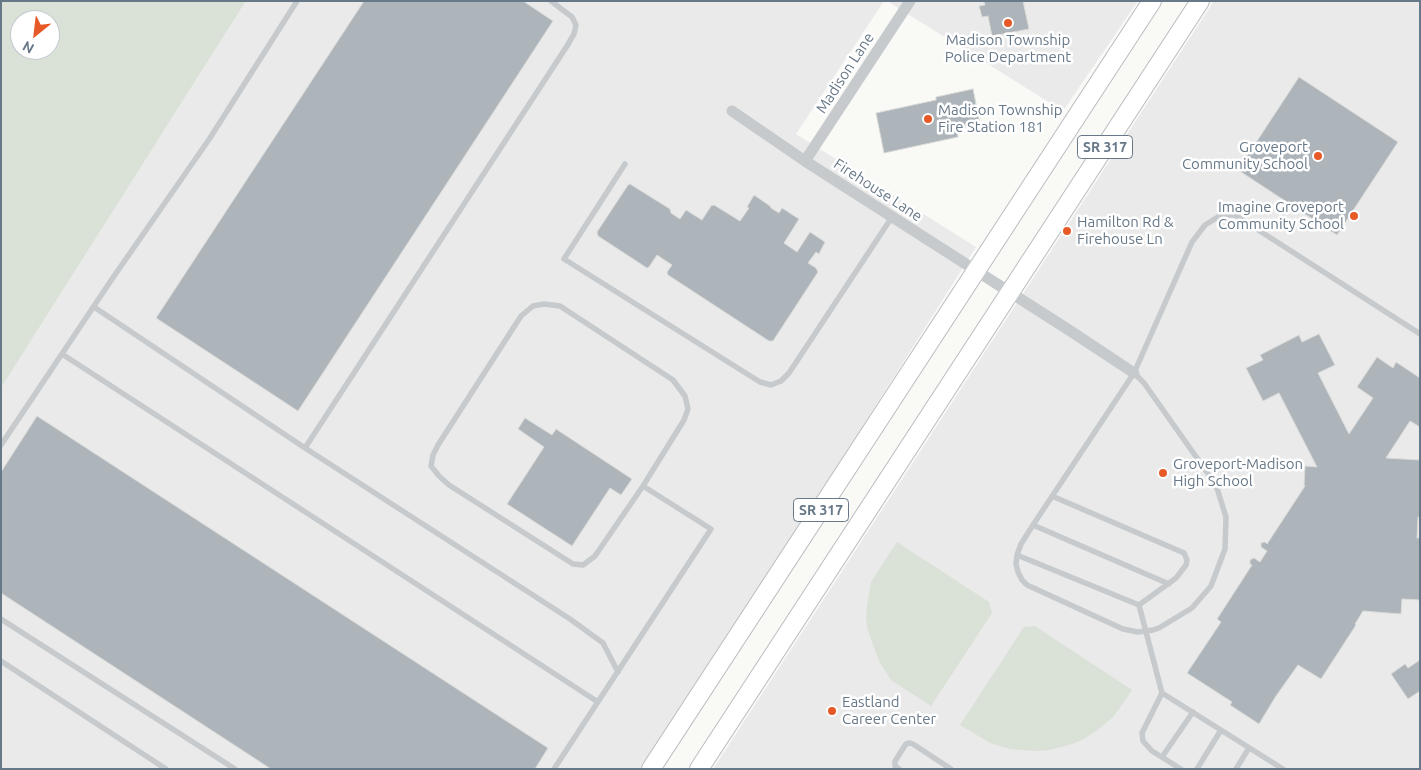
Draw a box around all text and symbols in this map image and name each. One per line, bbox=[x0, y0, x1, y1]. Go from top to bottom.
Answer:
north arrow bbox=[10, 10, 60, 60]
marker: Madison Township Police Department bbox=[1002, 17, 1014, 29]
street label: Madison Lane bbox=[812, 29, 878, 117]
place label: Madison Township Police Department bbox=[945, 31, 1071, 66]
text: N bbox=[20, 38, 37, 57]
place label: Madison Township Fire Station 181 bbox=[938, 101, 1063, 136]
marker: Madison Township Fire Station 181 bbox=[922, 113, 934, 125]
road number: SR 317 bbox=[1078, 136, 1132, 158]
place label: Groveport Community School bbox=[1182, 138, 1308, 173]
marker: Groveport Community School bbox=[1312, 150, 1324, 162]
street label: Firehouse Lane bbox=[830, 155, 926, 225]
place label: Imagine Groveport Community School bbox=[1218, 198, 1344, 233]
marker: Imagine Groveport Community School bbox=[1348, 210, 1360, 222]
place label: Hamilton Rd & Firehouse Ln bbox=[1077, 213, 1174, 248]
marker: Hamilton Rd & Firehouse Ln bbox=[1061, 225, 1073, 237]
place label: Groveport-Madison High School bbox=[1173, 455, 1303, 490]
marker: Groveport-Madison High School bbox=[1157, 467, 1169, 479]
road number: SR 317 bbox=[794, 498, 848, 522]
place label: Eastland Career Center bbox=[842, 693, 936, 728]
marker: Eastland Career Center bbox=[826, 705, 838, 717]

